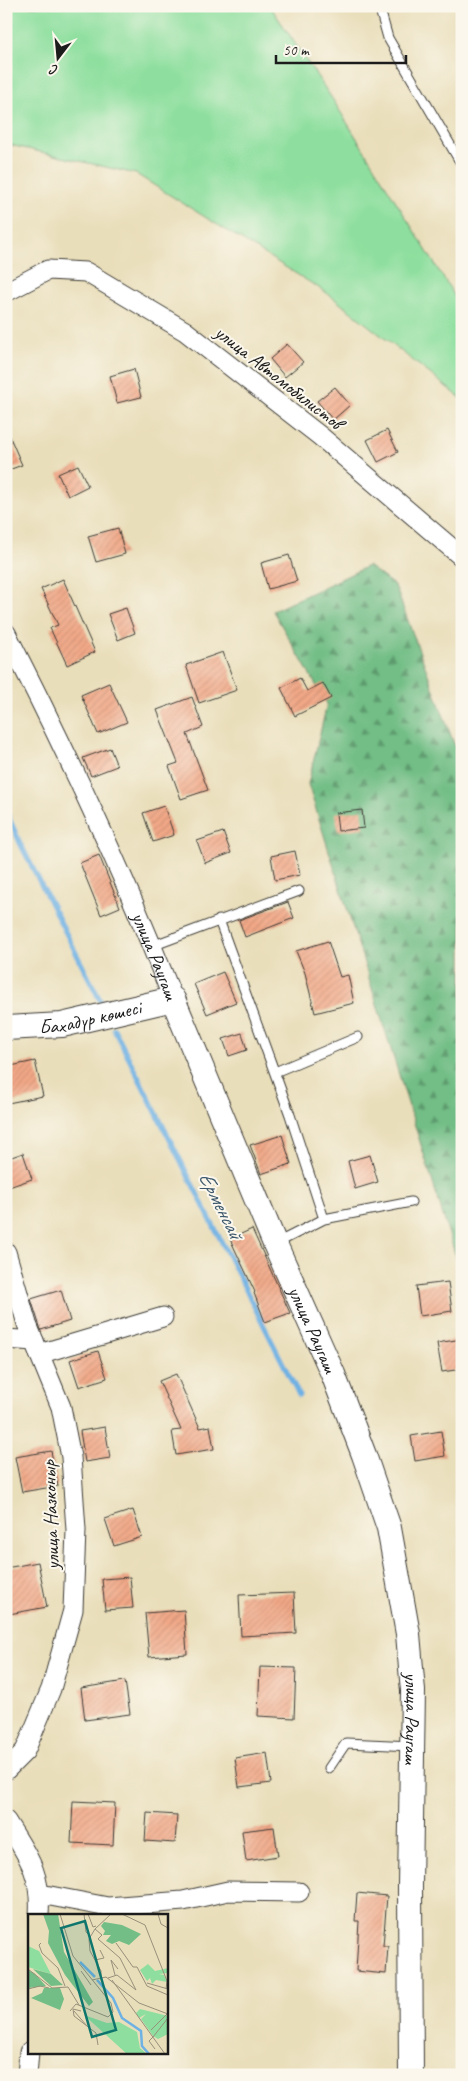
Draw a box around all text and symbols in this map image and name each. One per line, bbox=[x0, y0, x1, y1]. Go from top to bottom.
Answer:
north arrow bbox=[32, 32, 82, 82]
scale bar bbox=[276, 32, 406, 64]
text: 50 m bbox=[283, 41, 310, 60]
text: С bbox=[47, 60, 60, 79]
street label: улица Автомобилистов bbox=[209, 319, 351, 438]
street label: улица Раугаш bbox=[126, 908, 185, 1005]
street label: Бахадүр көшесі bbox=[39, 994, 146, 1039]
water label: Ерменсай bbox=[193, 1167, 251, 1247]
street label: улица Раугаш bbox=[282, 1281, 343, 1378]
street label: улица Назконыр bbox=[36, 1458, 65, 1571]
street label: улица Раугаш bbox=[398, 1670, 425, 1766]
inset map bbox=[28, 1914, 168, 2054]

